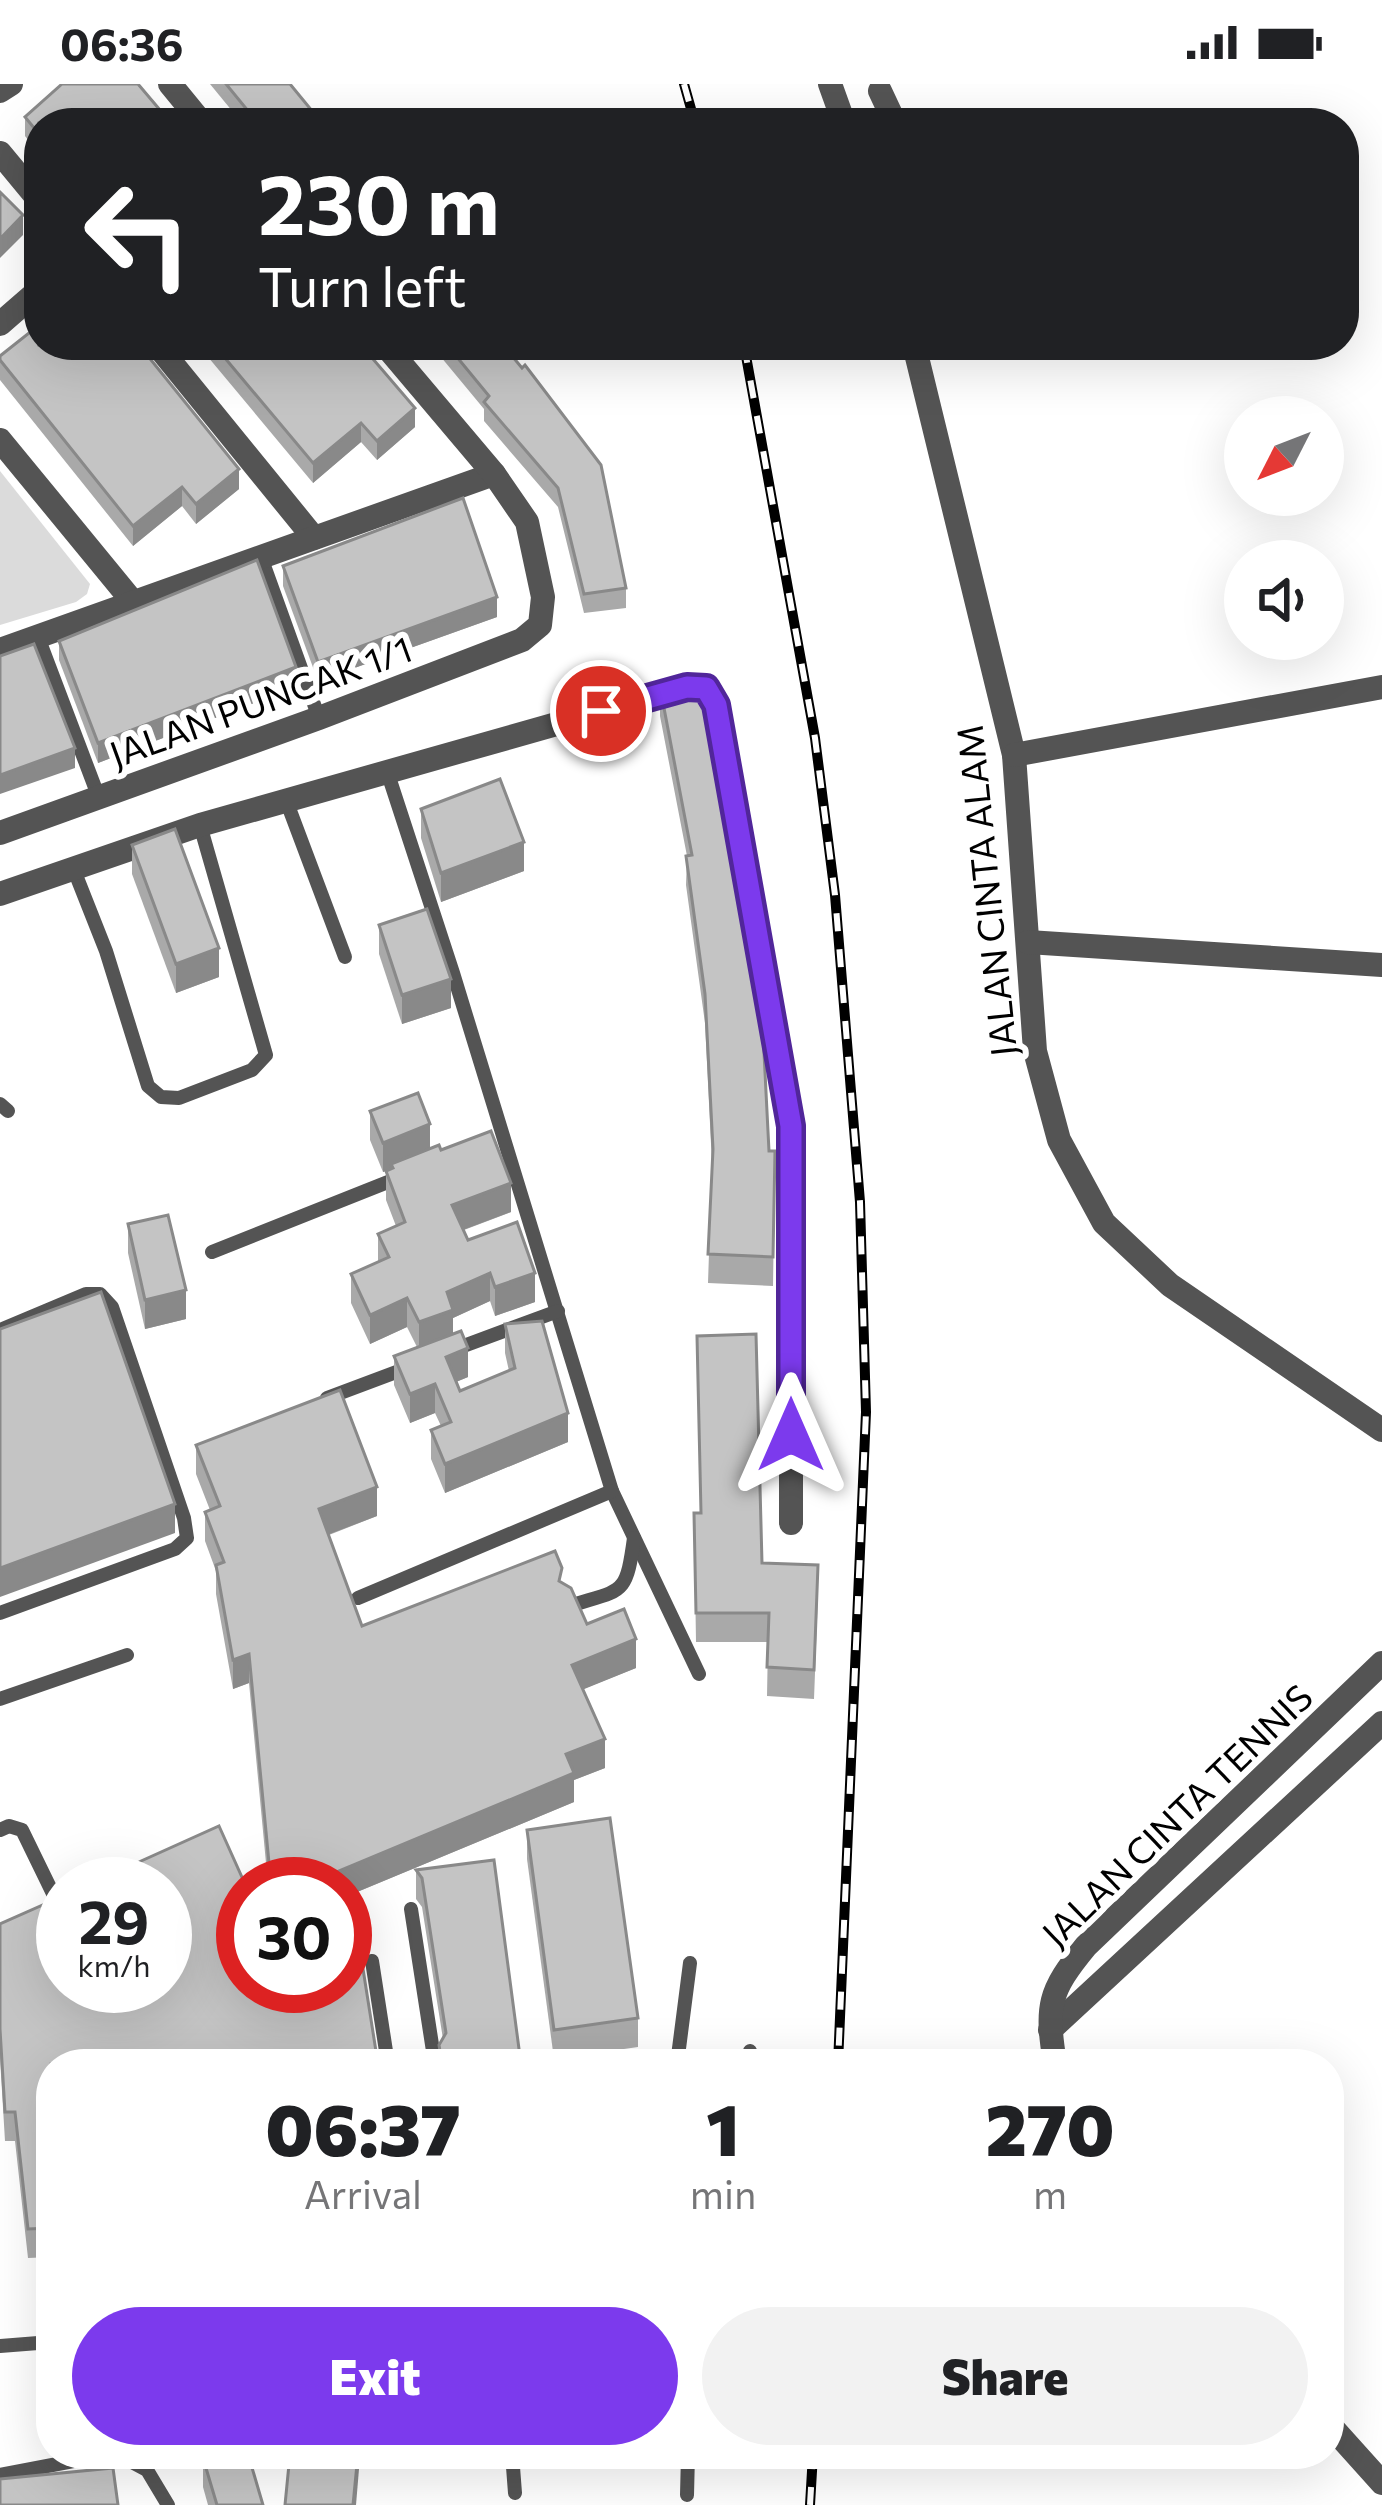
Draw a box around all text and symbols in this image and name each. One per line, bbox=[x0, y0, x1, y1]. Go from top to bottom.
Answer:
text: 06:36 bbox=[60, 15, 184, 70]
text: 230 m bbox=[258, 150, 500, 252]
icon: left bbox=[60, 156, 216, 312]
text: Turn left bbox=[258, 252, 466, 318]
north arrow bbox=[1224, 396, 1344, 516]
map controls bbox=[1224, 396, 1344, 660]
button: sound bbox=[1224, 540, 1344, 660]
street label: JALAN PUNCAK 1/1 bbox=[103, 625, 417, 775]
pin bbox=[550, 660, 652, 762]
icon: arrive bbox=[568, 678, 634, 744]
street label: JALAN CINTA ALAM bbox=[946, 723, 1024, 1059]
position arrow bbox=[728, 1372, 854, 1498]
street label: JALAN CINTA TENNIS bbox=[1032, 1674, 1320, 1954]
speed limit sign: 30 bbox=[216, 1857, 372, 2013]
text: 29 bbox=[79, 1883, 149, 1956]
text: km/h bbox=[78, 1946, 150, 1983]
text: 06:37 bbox=[265, 2083, 461, 2171]
text: 1 bbox=[706, 2083, 740, 2171]
text: 270 bbox=[986, 2083, 1115, 2171]
text: Arrival bbox=[304, 2169, 422, 2217]
text: min bbox=[690, 2169, 756, 2217]
text: m bbox=[1033, 2169, 1067, 2217]
button: Exit bbox=[72, 2307, 678, 2445]
button: Share bbox=[702, 2307, 1308, 2445]

